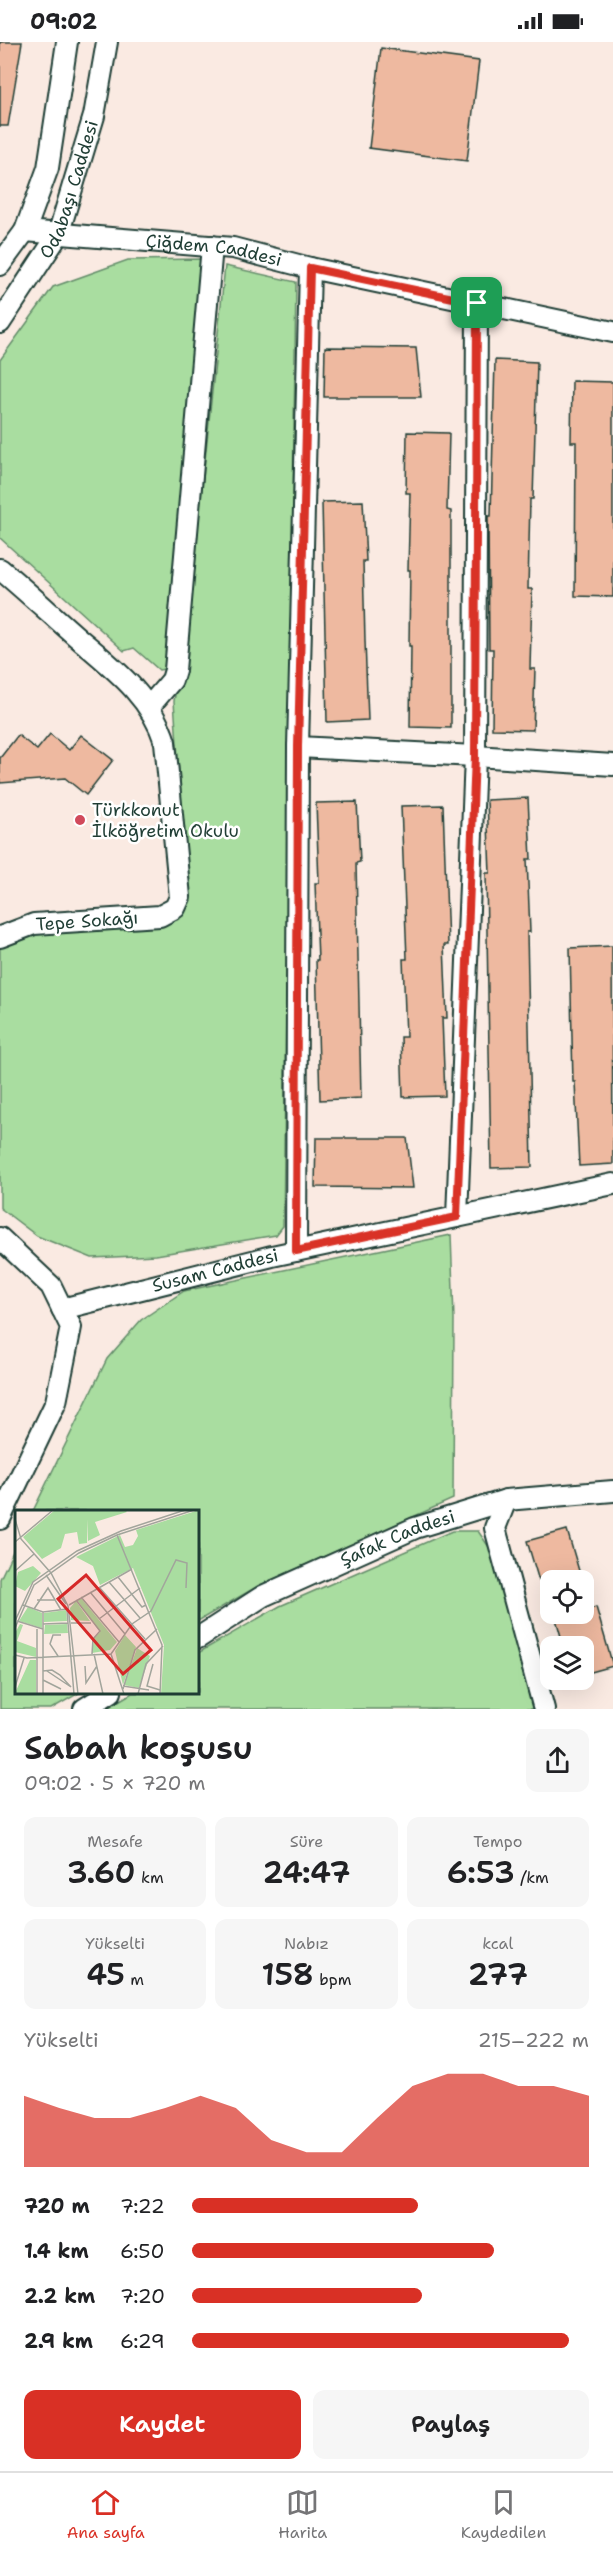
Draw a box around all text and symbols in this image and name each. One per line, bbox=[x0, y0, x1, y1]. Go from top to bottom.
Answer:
text: 09:02 bbox=[30, 7, 97, 36]
street label: Odabaşı Caddesi bbox=[34, 117, 104, 263]
street label: Çiğdem Caddesi bbox=[145, 229, 285, 272]
pin bbox=[451, 277, 502, 328]
icon: arrive bbox=[460, 286, 493, 319]
place label: Türkkonut İlköğretim Okulu bbox=[92, 798, 239, 843]
marker: Türkkonut İlköğretim Okulu bbox=[73, 813, 87, 827]
street label: Tepe Sokağı bbox=[35, 905, 139, 937]
street label: Susam Caddesi bbox=[150, 1243, 280, 1298]
street label: Şafak Caddesi bbox=[336, 1504, 458, 1572]
inset map bbox=[15, 1510, 200, 1694]
map controls bbox=[540, 1570, 594, 1690]
button: locate bbox=[540, 1570, 594, 1624]
button: layers bbox=[540, 1636, 594, 1690]
text: Sabah koşusu bbox=[24, 1725, 253, 1770]
button: share bbox=[526, 1729, 589, 1792]
text: 09:02 · 5 × 720 m bbox=[24, 1770, 206, 1796]
text: Mesafe bbox=[87, 1831, 143, 1852]
text: Süre bbox=[290, 1831, 323, 1852]
text: Tempo bbox=[473, 1831, 522, 1852]
text: 3.60 bbox=[67, 1852, 136, 1893]
text: 24:47 bbox=[262, 1852, 351, 1893]
text: 6:53 bbox=[447, 1852, 515, 1893]
text: km bbox=[136, 1867, 164, 1888]
text: /km bbox=[515, 1867, 549, 1888]
text: Yükselti bbox=[85, 1933, 145, 1954]
text: Nabız bbox=[284, 1933, 329, 1954]
text: kcal bbox=[482, 1933, 513, 1954]
text: 45 bbox=[86, 1954, 125, 1995]
text: 158 bbox=[261, 1954, 314, 1995]
text: 277 bbox=[468, 1954, 528, 1995]
text: m bbox=[125, 1969, 144, 1990]
text: bpm bbox=[314, 1969, 352, 1990]
text: Yükselti bbox=[24, 2027, 99, 2053]
text: 215–222 m bbox=[478, 2027, 589, 2053]
text: 720 m bbox=[24, 2193, 90, 2219]
text: 7:22 bbox=[120, 2193, 165, 2219]
text: 1.4 km bbox=[24, 2238, 89, 2264]
text: 6:50 bbox=[120, 2238, 164, 2264]
text: 2.2 km bbox=[24, 2283, 95, 2309]
text: 7:20 bbox=[120, 2283, 165, 2309]
text: 2.9 km bbox=[24, 2328, 93, 2354]
text: 6:29 bbox=[120, 2328, 165, 2354]
button: Kaydet bbox=[24, 2390, 301, 2459]
button: Paylaş bbox=[313, 2390, 589, 2459]
tab: Ana sayfa bbox=[67, 2486, 145, 2543]
tab: Harita bbox=[278, 2486, 327, 2543]
tab: Kaydedilen bbox=[461, 2486, 546, 2543]

